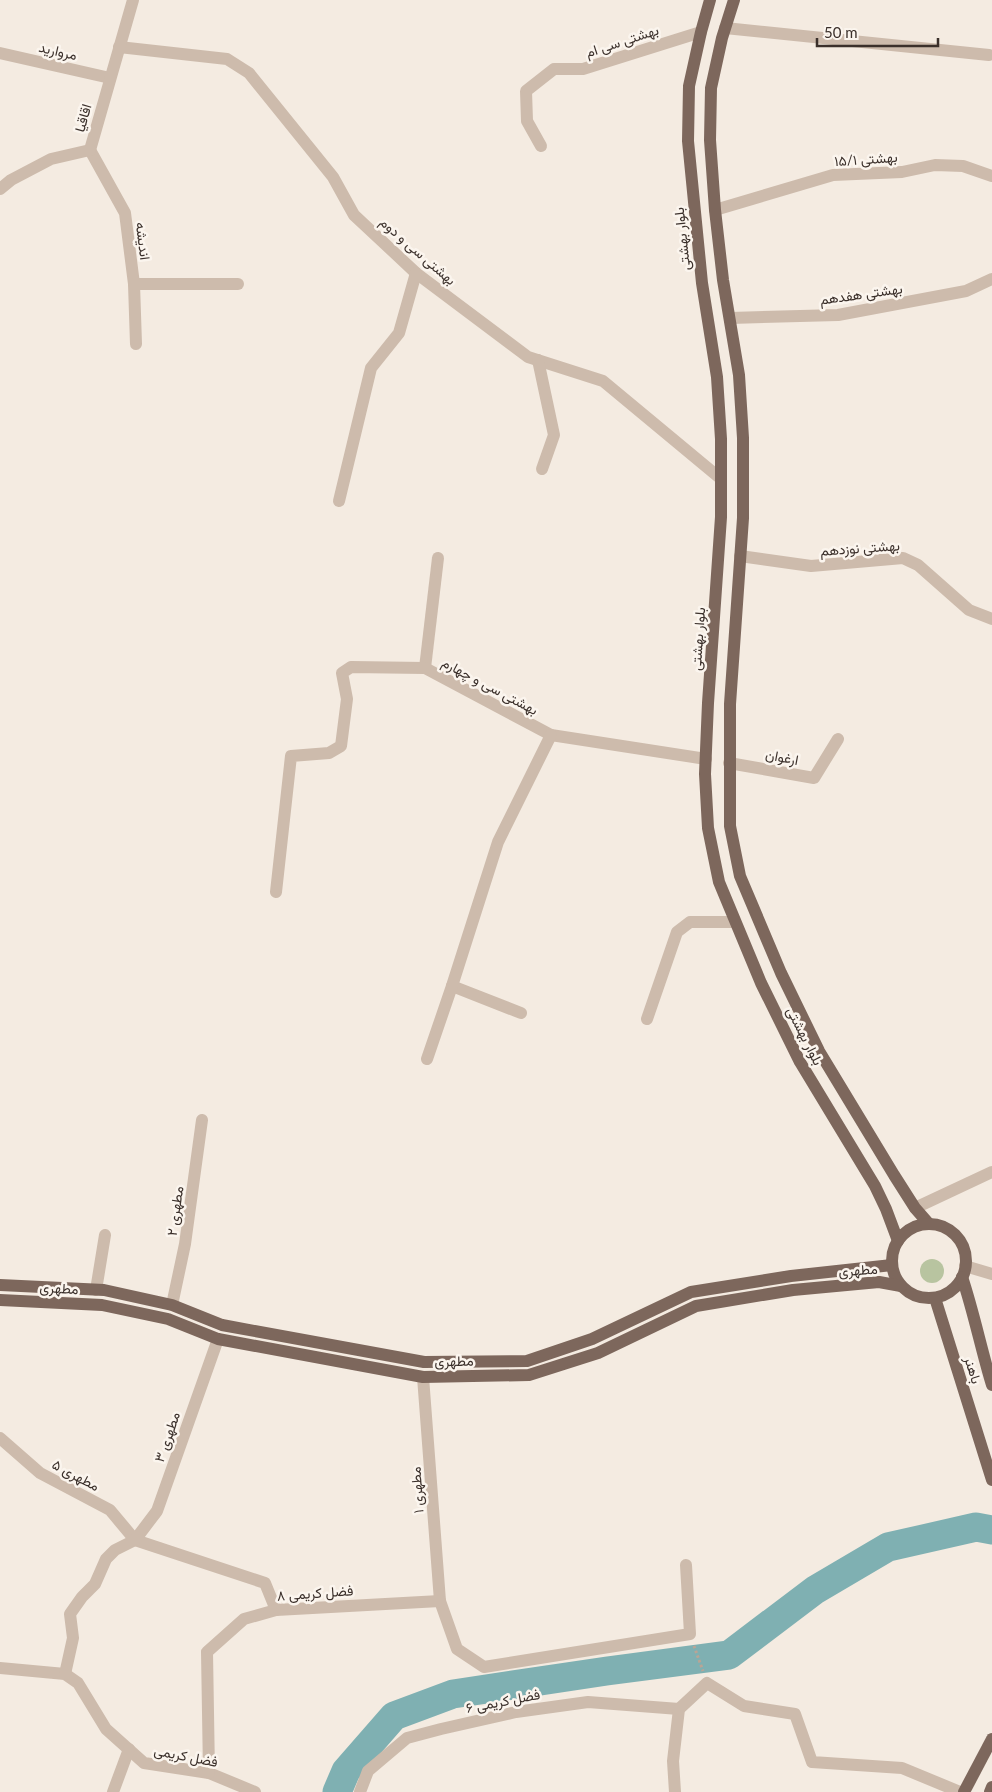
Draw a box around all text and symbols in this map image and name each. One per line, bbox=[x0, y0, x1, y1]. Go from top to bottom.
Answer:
scale bar bbox=[817, 15, 938, 47]
street label: بهشتی سی ام bbox=[583, 21, 661, 61]
text: 50 m bbox=[824, 23, 858, 41]
street label: مروارید bbox=[37, 38, 79, 64]
street label: اقاقیا bbox=[70, 102, 95, 134]
street label: ۱۵/۱ بهشتی bbox=[834, 148, 898, 170]
street label: بلوار بهشتی bbox=[670, 207, 694, 271]
street label: بهشتی سی و دوم bbox=[376, 213, 460, 289]
street label: اندیشه bbox=[133, 221, 154, 261]
street label: بهشتی هفدهم bbox=[818, 279, 904, 309]
street label: بهشتی نوزدهم bbox=[820, 536, 900, 560]
street label: بلوار بهشتی bbox=[687, 607, 709, 671]
street label: بهشتی سی و چهارم bbox=[438, 653, 541, 720]
street label: ارغوان bbox=[764, 745, 800, 769]
street label: بلوار بهشتی bbox=[783, 1004, 827, 1068]
street label: مطهری ۲ bbox=[163, 1185, 187, 1237]
street label: مطهری bbox=[838, 1260, 878, 1280]
street label: مطهری bbox=[39, 1278, 79, 1298]
street label: مطهری bbox=[434, 1352, 474, 1370]
street label: باهنر bbox=[960, 1353, 986, 1386]
street label: مطهری ۳ bbox=[150, 1409, 184, 1465]
street label: مطهری ۵ bbox=[49, 1455, 103, 1495]
street label: مطهری ۱ bbox=[406, 1466, 428, 1514]
street label: فضل کریمی ۸ bbox=[276, 1581, 354, 1605]
street label: فضل کریمی ۶ bbox=[464, 1685, 542, 1717]
street label: فضل کریمی bbox=[153, 1741, 219, 1771]

